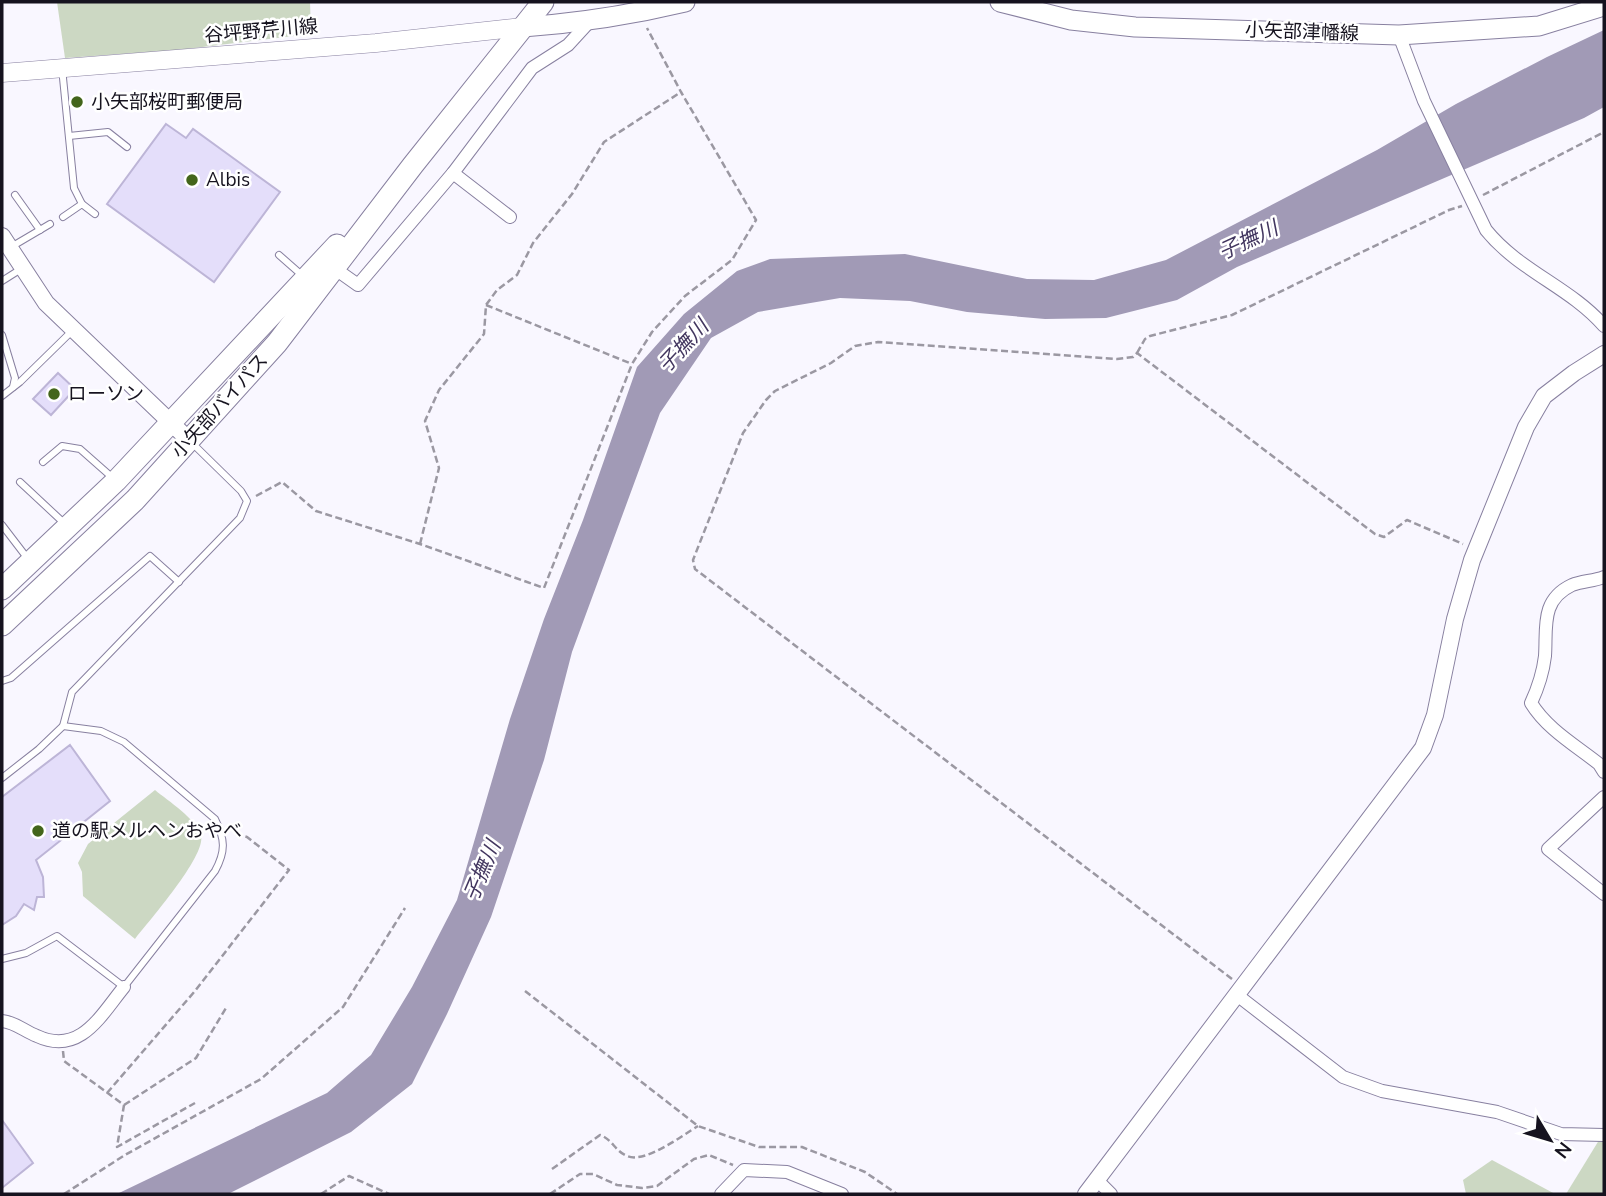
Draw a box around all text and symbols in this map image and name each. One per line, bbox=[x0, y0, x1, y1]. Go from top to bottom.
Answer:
street label: 谷坪野芹川線 bbox=[203, 13, 319, 49]
street label: 小矢部津幡線 bbox=[1245, 17, 1359, 47]
place label: 小矢部桜町郵便局 bbox=[91, 89, 243, 115]
marker: 小矢部桜町郵便局 bbox=[69, 94, 85, 110]
place label: Albis bbox=[206, 167, 250, 193]
marker: Albis bbox=[184, 172, 200, 188]
water label: 子撫川 bbox=[1214, 213, 1284, 266]
water label: 子撫川 bbox=[651, 312, 716, 379]
street label: 小矢部バイパス bbox=[166, 348, 274, 464]
place label: ローソン bbox=[68, 381, 144, 407]
marker: ローソン bbox=[46, 386, 62, 402]
place label: 道の駅メルヘンおやべ bbox=[52, 818, 242, 844]
marker: 道の駅メルヘンおやべ bbox=[30, 823, 46, 839]
water label: 子撫川 bbox=[457, 835, 508, 905]
north arrow bbox=[1515, 1105, 1585, 1175]
text: N bbox=[1548, 1136, 1577, 1163]

